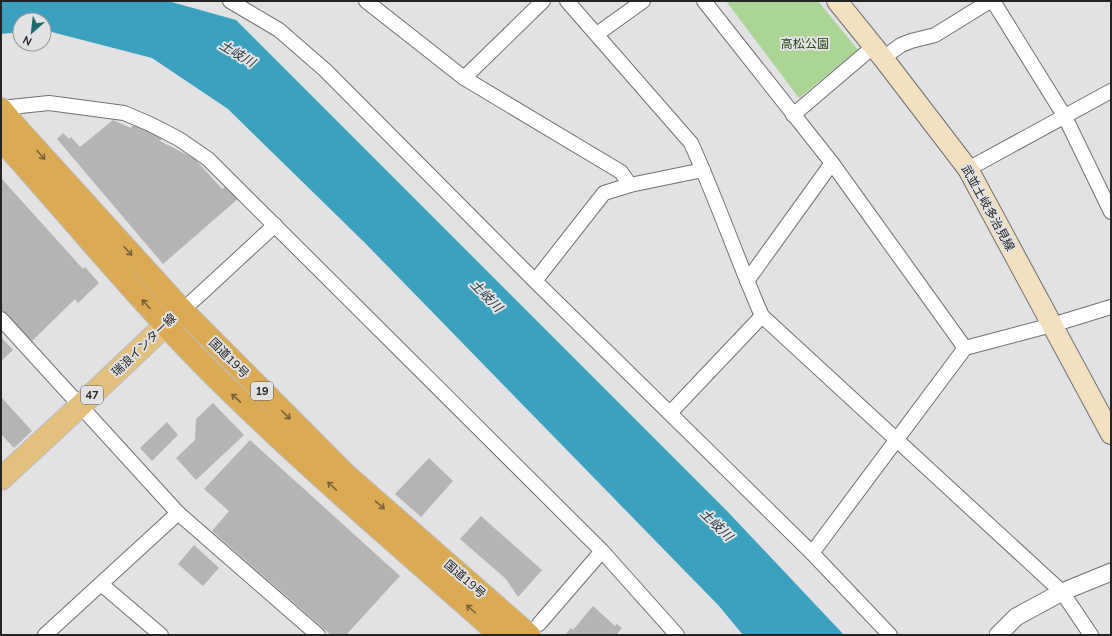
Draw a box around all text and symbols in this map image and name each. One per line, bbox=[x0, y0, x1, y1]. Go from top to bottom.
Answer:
north arrow bbox=[12, 12, 52, 52]
text: N bbox=[20, 32, 35, 49]
water label: 土岐川 bbox=[216, 36, 260, 73]
park label: 高松公園 bbox=[781, 36, 829, 52]
one-way arrow bbox=[36, 149, 45, 159]
street label: 武並土岐多治見線 bbox=[958, 162, 1018, 254]
one-way arrow bbox=[123, 246, 133, 256]
water label: 土岐川 bbox=[466, 276, 508, 318]
one-way arrow bbox=[142, 298, 151, 309]
street label: 瑞浪インター線 bbox=[108, 310, 180, 380]
street label: 国道19号 bbox=[206, 335, 252, 381]
road number: 19 bbox=[251, 382, 273, 400]
road number: 47 bbox=[81, 386, 103, 404]
one-way arrow bbox=[231, 393, 241, 402]
one-way arrow bbox=[281, 410, 291, 420]
one-way arrow bbox=[327, 482, 337, 491]
one-way arrow bbox=[375, 500, 386, 509]
water label: 土岐川 bbox=[696, 505, 738, 546]
street label: 国道19号 bbox=[441, 556, 489, 602]
one-way arrow bbox=[466, 605, 476, 614]

